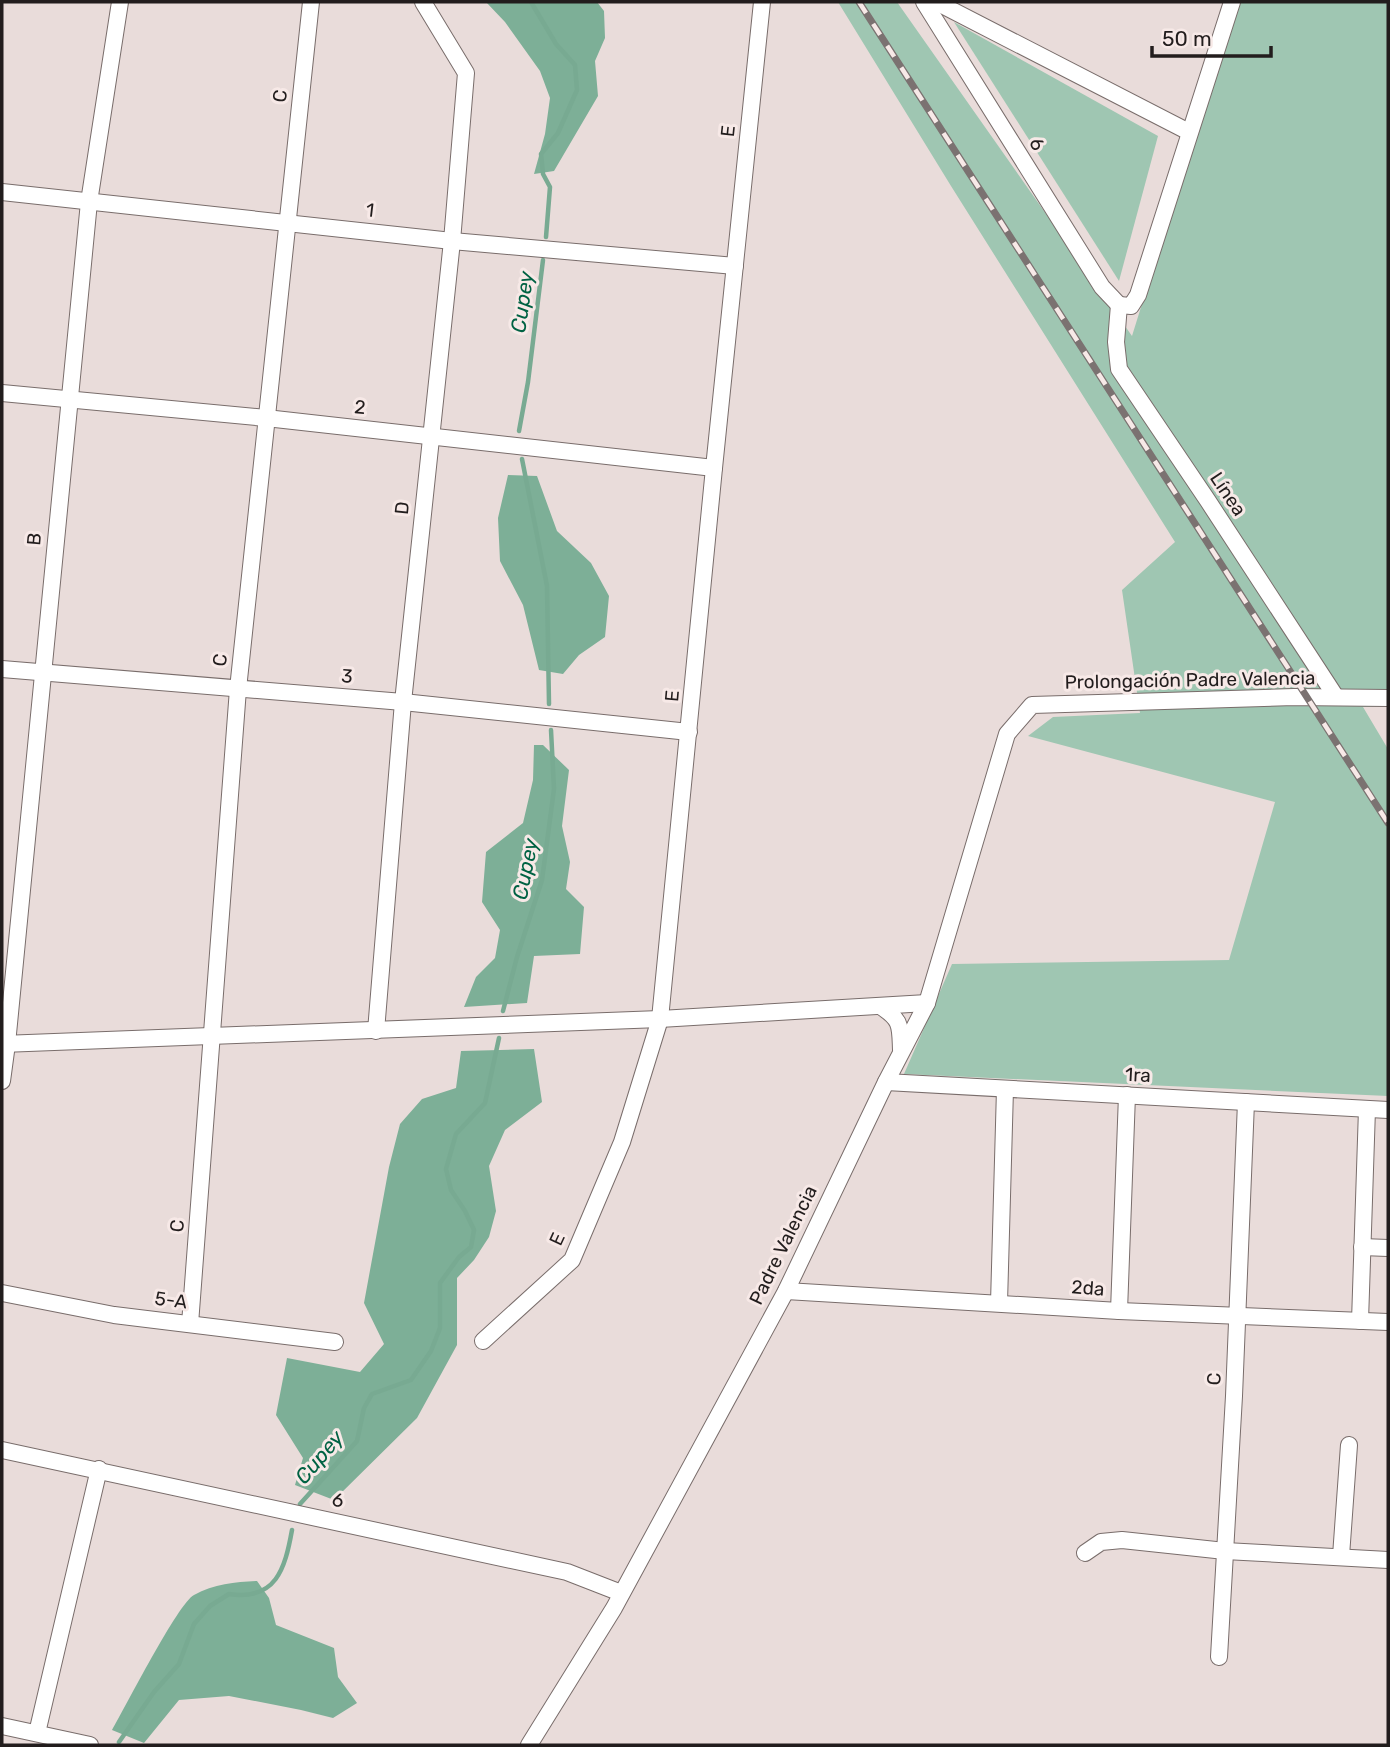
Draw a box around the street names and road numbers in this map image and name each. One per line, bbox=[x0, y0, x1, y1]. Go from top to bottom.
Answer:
street label: C bbox=[268, 89, 292, 103]
street label: E bbox=[716, 124, 740, 138]
street label: 6 bbox=[1024, 133, 1050, 155]
street label: 1 bbox=[365, 198, 375, 222]
street label: 2 bbox=[353, 395, 367, 419]
street label: Línea bbox=[1205, 468, 1251, 520]
street label: D bbox=[390, 500, 414, 516]
street label: B bbox=[22, 532, 46, 546]
street label: C bbox=[208, 653, 232, 667]
street label: 3 bbox=[340, 664, 354, 688]
street label: Prolongación Padre Valencia bbox=[1064, 666, 1316, 694]
street label: E bbox=[660, 689, 684, 703]
street label: 1ra bbox=[1125, 1063, 1151, 1087]
street label: Padre Valencia bbox=[744, 1182, 822, 1308]
street label: C bbox=[165, 1219, 189, 1233]
street label: E bbox=[544, 1229, 570, 1249]
street label: 2da bbox=[1071, 1275, 1105, 1301]
street label: 5-A bbox=[153, 1287, 189, 1313]
street label: C bbox=[1202, 1372, 1226, 1386]
street label: 6 bbox=[330, 1488, 346, 1512]

